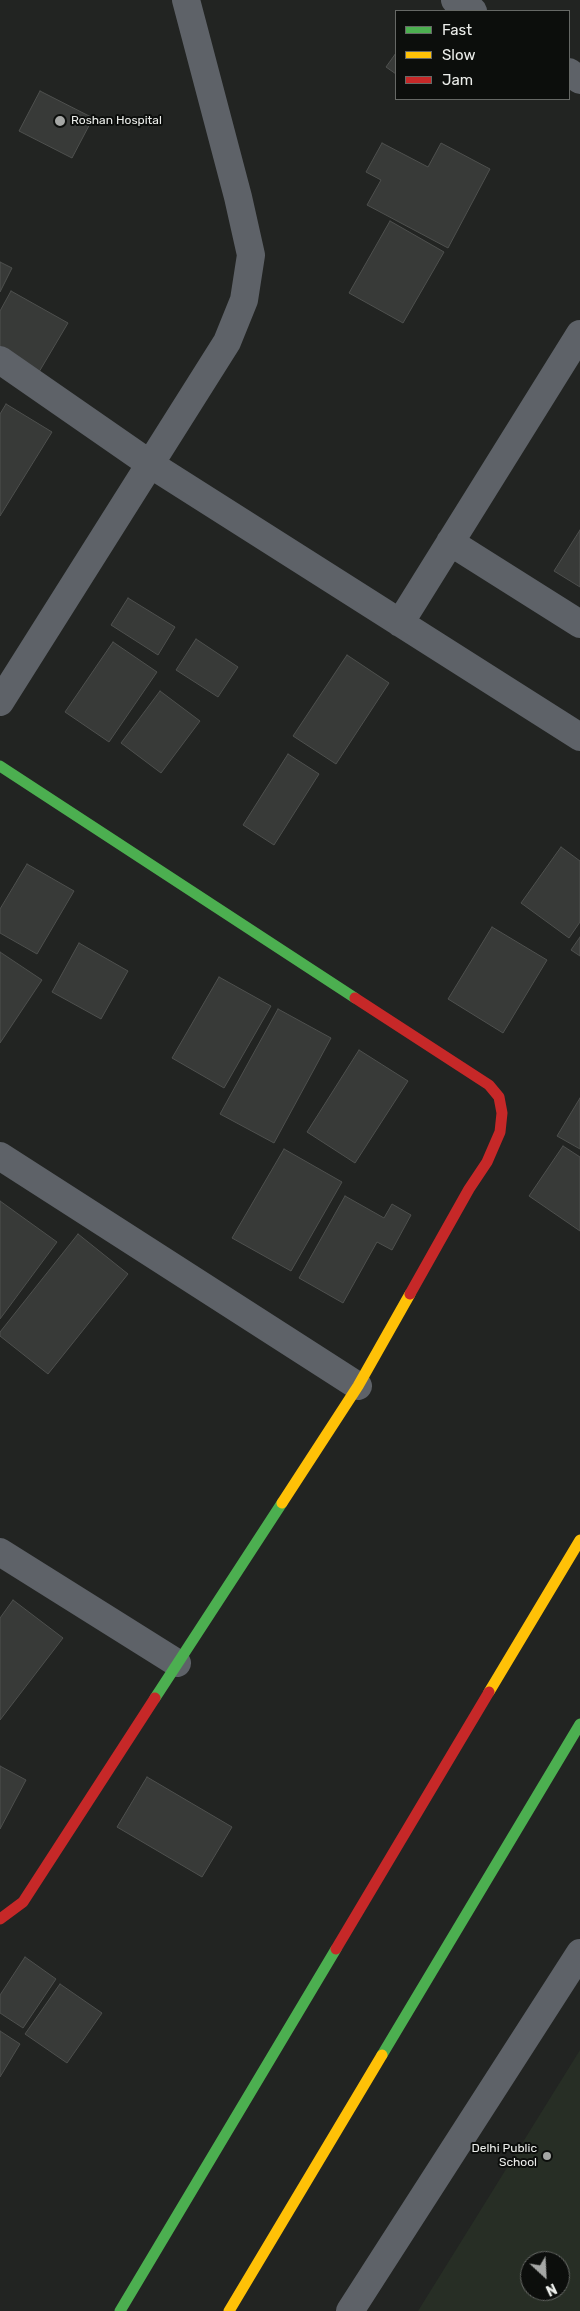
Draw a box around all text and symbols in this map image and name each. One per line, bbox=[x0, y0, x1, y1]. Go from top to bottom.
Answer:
legend bbox=[395, 10, 570, 100]
text: Fast bbox=[442, 21, 472, 39]
text: Slow bbox=[442, 46, 475, 64]
text: Jam bbox=[442, 71, 473, 89]
marker: Roshan Hospital bbox=[53, 114, 67, 128]
place label: Roshan Hospital bbox=[71, 114, 162, 128]
place label: Delhi Public School bbox=[471, 2142, 537, 2170]
marker: Delhi Public School bbox=[541, 2150, 553, 2162]
north arrow bbox=[520, 2251, 570, 2301]
text: N bbox=[543, 2279, 559, 2299]

